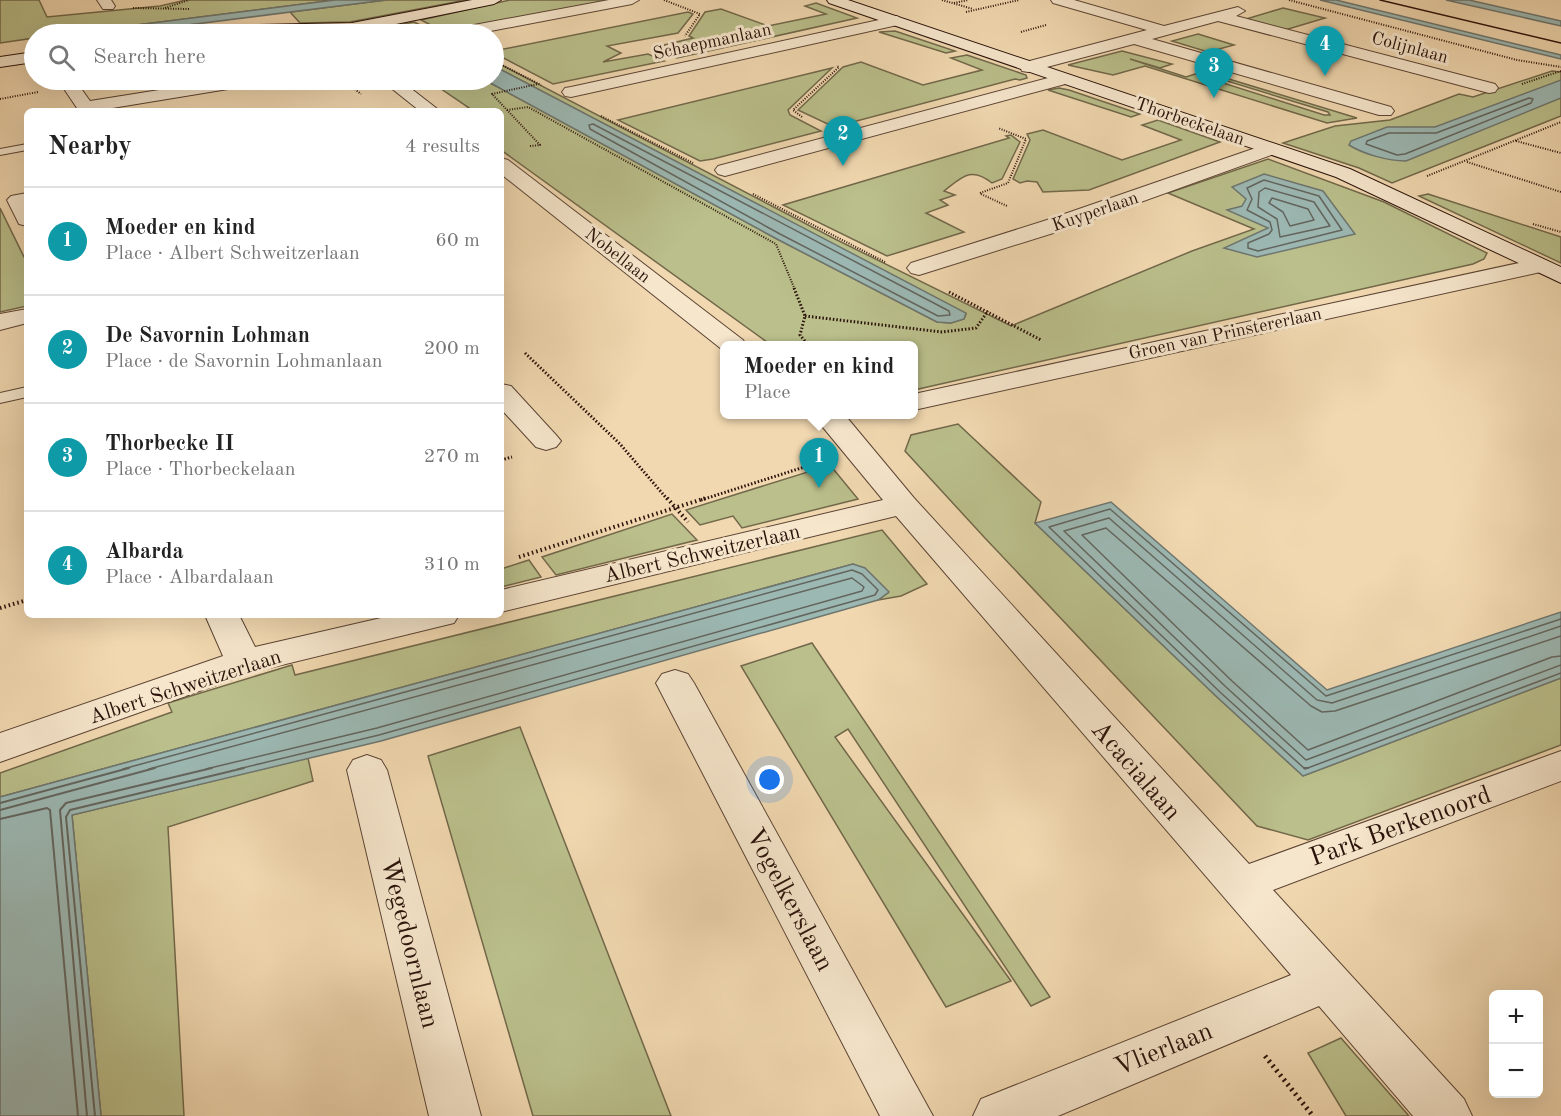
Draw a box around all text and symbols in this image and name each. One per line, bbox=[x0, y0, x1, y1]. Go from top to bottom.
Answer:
street label: Schaepmanlaan bbox=[651, 21, 773, 63]
search box bbox=[24, 24, 504, 90]
pin: 4 bbox=[1306, 26, 1344, 76]
street label: Colijnlaan bbox=[1369, 29, 1450, 67]
icon: search bbox=[45, 41, 78, 74]
text: Search here bbox=[93, 46, 206, 68]
pin: 3 bbox=[1194, 48, 1234, 98]
street label: Thorbeckelaan bbox=[1133, 95, 1247, 149]
pin: 2 bbox=[824, 116, 862, 166]
text: Nearby bbox=[48, 134, 132, 160]
text: 4 results bbox=[405, 137, 480, 157]
street label: Kuyperlaan bbox=[1050, 189, 1141, 235]
text: Moeder en kind bbox=[105, 217, 256, 239]
street label: Nobellaan bbox=[581, 225, 654, 287]
text: 1 bbox=[62, 231, 73, 251]
text: 60 m bbox=[435, 231, 480, 251]
text: Place · Albert Schweitzerlaan bbox=[105, 244, 360, 264]
street label: Groen van Prinstererlaan bbox=[1127, 305, 1324, 363]
text: De Savornin Lohman bbox=[105, 325, 310, 347]
text: 2 bbox=[62, 339, 73, 359]
text: 200 m bbox=[424, 339, 480, 359]
popup bbox=[720, 341, 918, 419]
text: Place · de Savornin Lohmanlaan bbox=[105, 352, 383, 372]
text: Moeder en kind bbox=[744, 356, 894, 378]
text: Place bbox=[744, 383, 790, 403]
text: Thorbecke II bbox=[105, 433, 234, 455]
pin: 1 bbox=[800, 438, 838, 488]
text: 3 bbox=[62, 447, 73, 467]
text: 270 m bbox=[424, 447, 480, 467]
text: Place · Thorbeckelaan bbox=[105, 460, 296, 480]
street label: Albert Schweitzerlaan bbox=[602, 522, 803, 587]
text: Albarda bbox=[105, 541, 184, 563]
text: 4 bbox=[62, 555, 73, 575]
text: 310 m bbox=[424, 555, 480, 575]
text: Place · Albardalaan bbox=[105, 568, 274, 588]
street label: Albert Schweitzerlaan bbox=[87, 646, 284, 728]
street label: Acacialaan bbox=[1086, 717, 1185, 826]
your location bbox=[755, 765, 784, 794]
street label: Park Berkenoord bbox=[1307, 782, 1495, 872]
street label: Vogelkerslaan bbox=[741, 824, 838, 976]
street label: Wegedoornlaan bbox=[375, 856, 443, 1031]
map controls bbox=[1489, 990, 1543, 1098]
button: + bbox=[1489, 990, 1543, 1044]
street label: Vlierlaan bbox=[1111, 1018, 1217, 1081]
button: − bbox=[1489, 1044, 1543, 1098]

